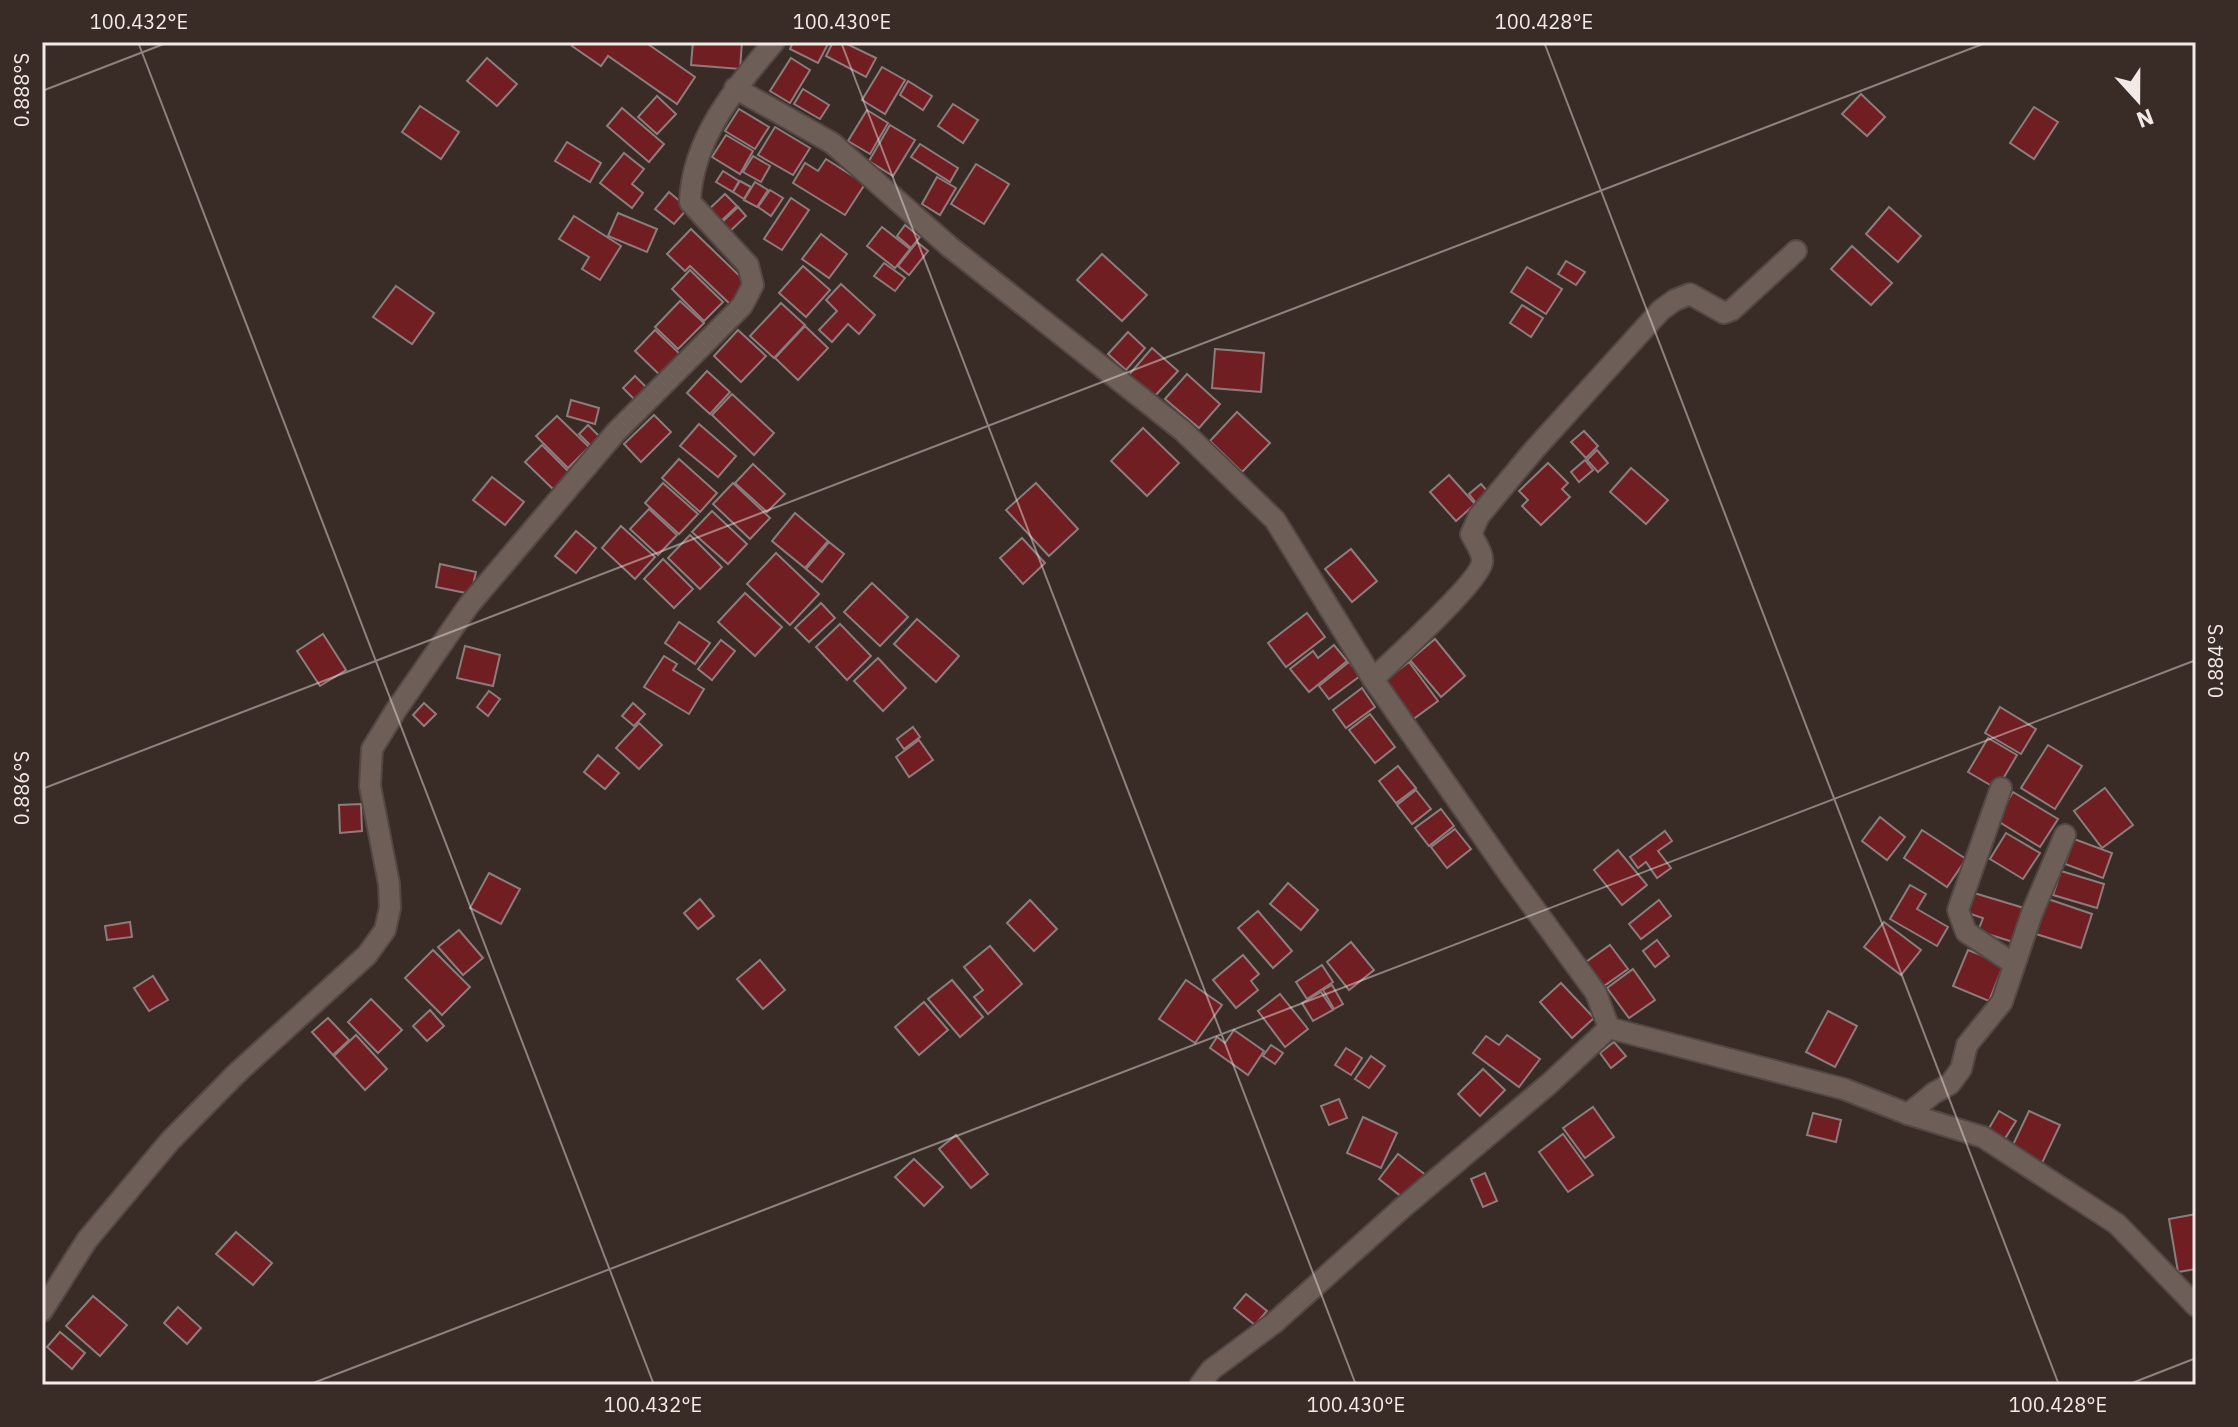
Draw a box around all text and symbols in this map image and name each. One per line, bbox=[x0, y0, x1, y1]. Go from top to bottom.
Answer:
text: 100.432°E bbox=[90, 8, 188, 35]
text: 100.430°E bbox=[793, 8, 891, 35]
text: 100.428°E bbox=[1495, 8, 1593, 35]
text: 0.888°S bbox=[8, 53, 35, 127]
north arrow bbox=[2098, 60, 2178, 140]
text: N bbox=[2133, 103, 2158, 136]
text: 0.884°S bbox=[2202, 624, 2229, 698]
text: 0.886°S bbox=[8, 751, 35, 825]
text: 100.432°E bbox=[604, 1391, 702, 1418]
text: 100.430°E bbox=[1307, 1391, 1405, 1418]
text: 100.428°E bbox=[2009, 1391, 2107, 1418]

